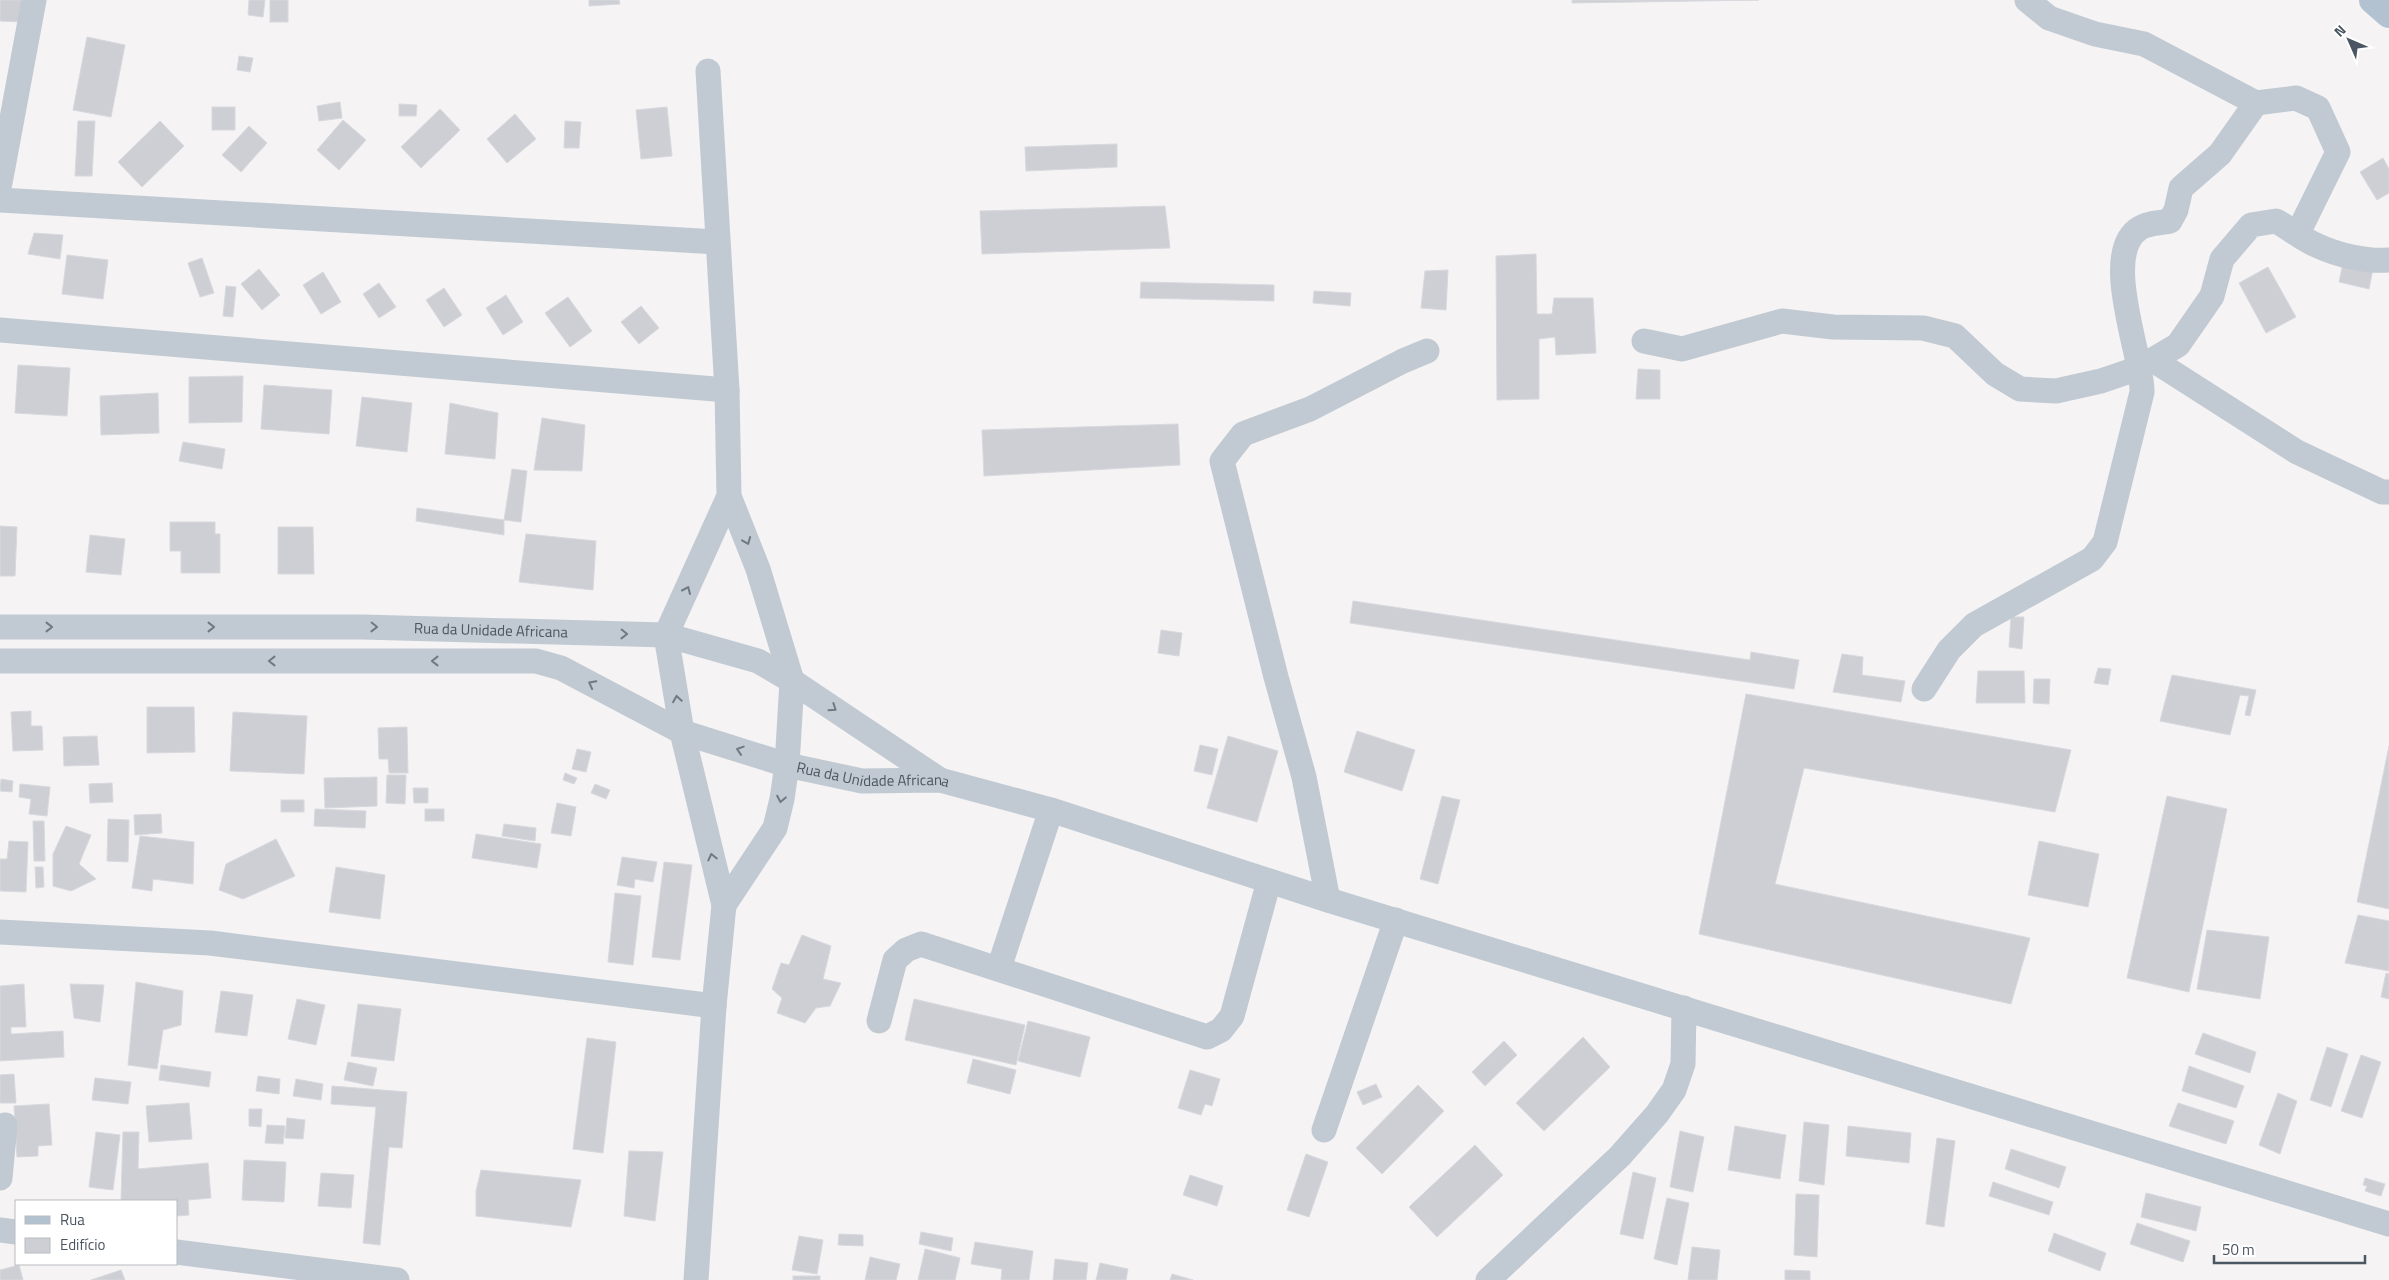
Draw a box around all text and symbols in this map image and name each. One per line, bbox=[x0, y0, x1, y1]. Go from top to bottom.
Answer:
north arrow bbox=[2324, 15, 2374, 65]
text: N bbox=[2329, 20, 2350, 41]
one-way arrow bbox=[741, 536, 751, 545]
one-way arrow bbox=[680, 586, 691, 595]
street label: Rua da Unidade Africana bbox=[414, 616, 569, 643]
one-way arrow bbox=[45, 622, 53, 632]
one-way arrow bbox=[208, 622, 215, 632]
one-way arrow bbox=[370, 622, 378, 632]
one-way arrow bbox=[620, 628, 628, 639]
one-way arrow bbox=[268, 656, 276, 666]
one-way arrow bbox=[430, 656, 438, 666]
one-way arrow bbox=[589, 680, 598, 690]
one-way arrow bbox=[672, 694, 683, 702]
one-way arrow bbox=[828, 702, 837, 712]
one-way arrow bbox=[736, 746, 745, 756]
street label: Rua da Unidade Africana bbox=[795, 755, 953, 793]
one-way arrow bbox=[777, 795, 787, 804]
one-way arrow bbox=[707, 853, 718, 862]
legend bbox=[15, 1200, 178, 1265]
text: Rua bbox=[60, 1208, 85, 1231]
scale bar bbox=[2214, 1232, 2365, 1264]
text: Edifício bbox=[60, 1233, 105, 1256]
text: 50 m bbox=[2222, 1238, 2255, 1261]

